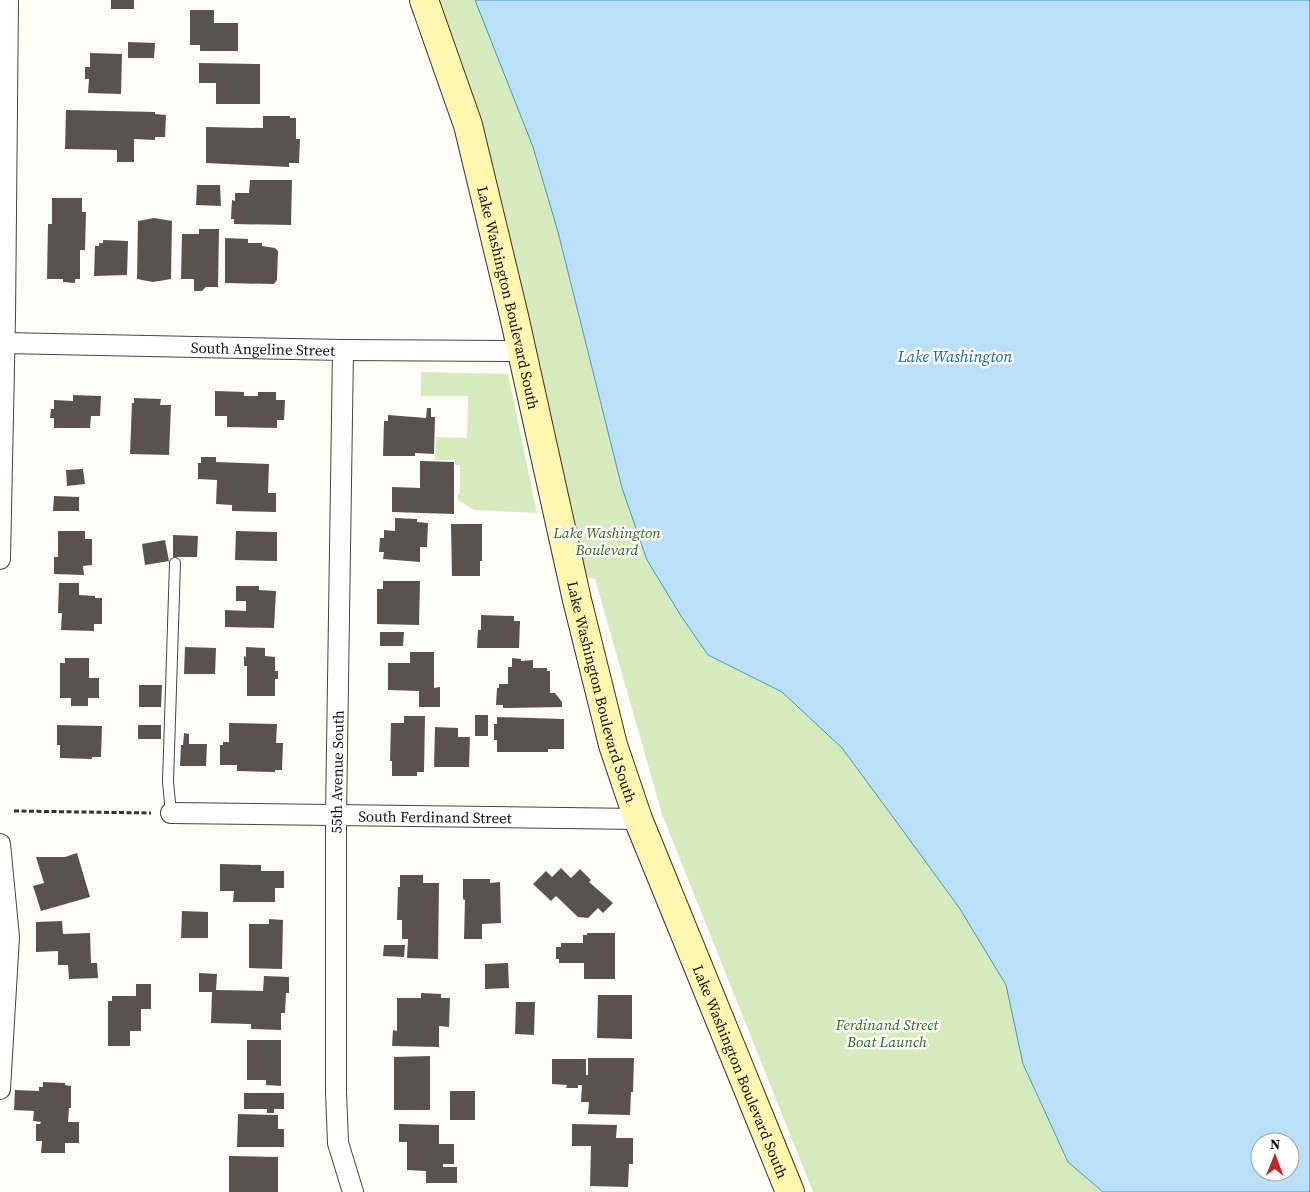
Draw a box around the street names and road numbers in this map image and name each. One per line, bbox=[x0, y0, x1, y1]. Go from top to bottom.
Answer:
street label: Lake Washington Boulevard South bbox=[473, 184, 545, 411]
street label: South Angeline Street bbox=[191, 336, 335, 360]
street label: Lake Washington Boulevard South bbox=[563, 579, 642, 805]
street label: 55th Avenue South bbox=[325, 710, 349, 834]
street label: South Ferdinand Street bbox=[358, 805, 512, 828]
street label: Lake Washington Boulevard South bbox=[688, 962, 794, 1181]

